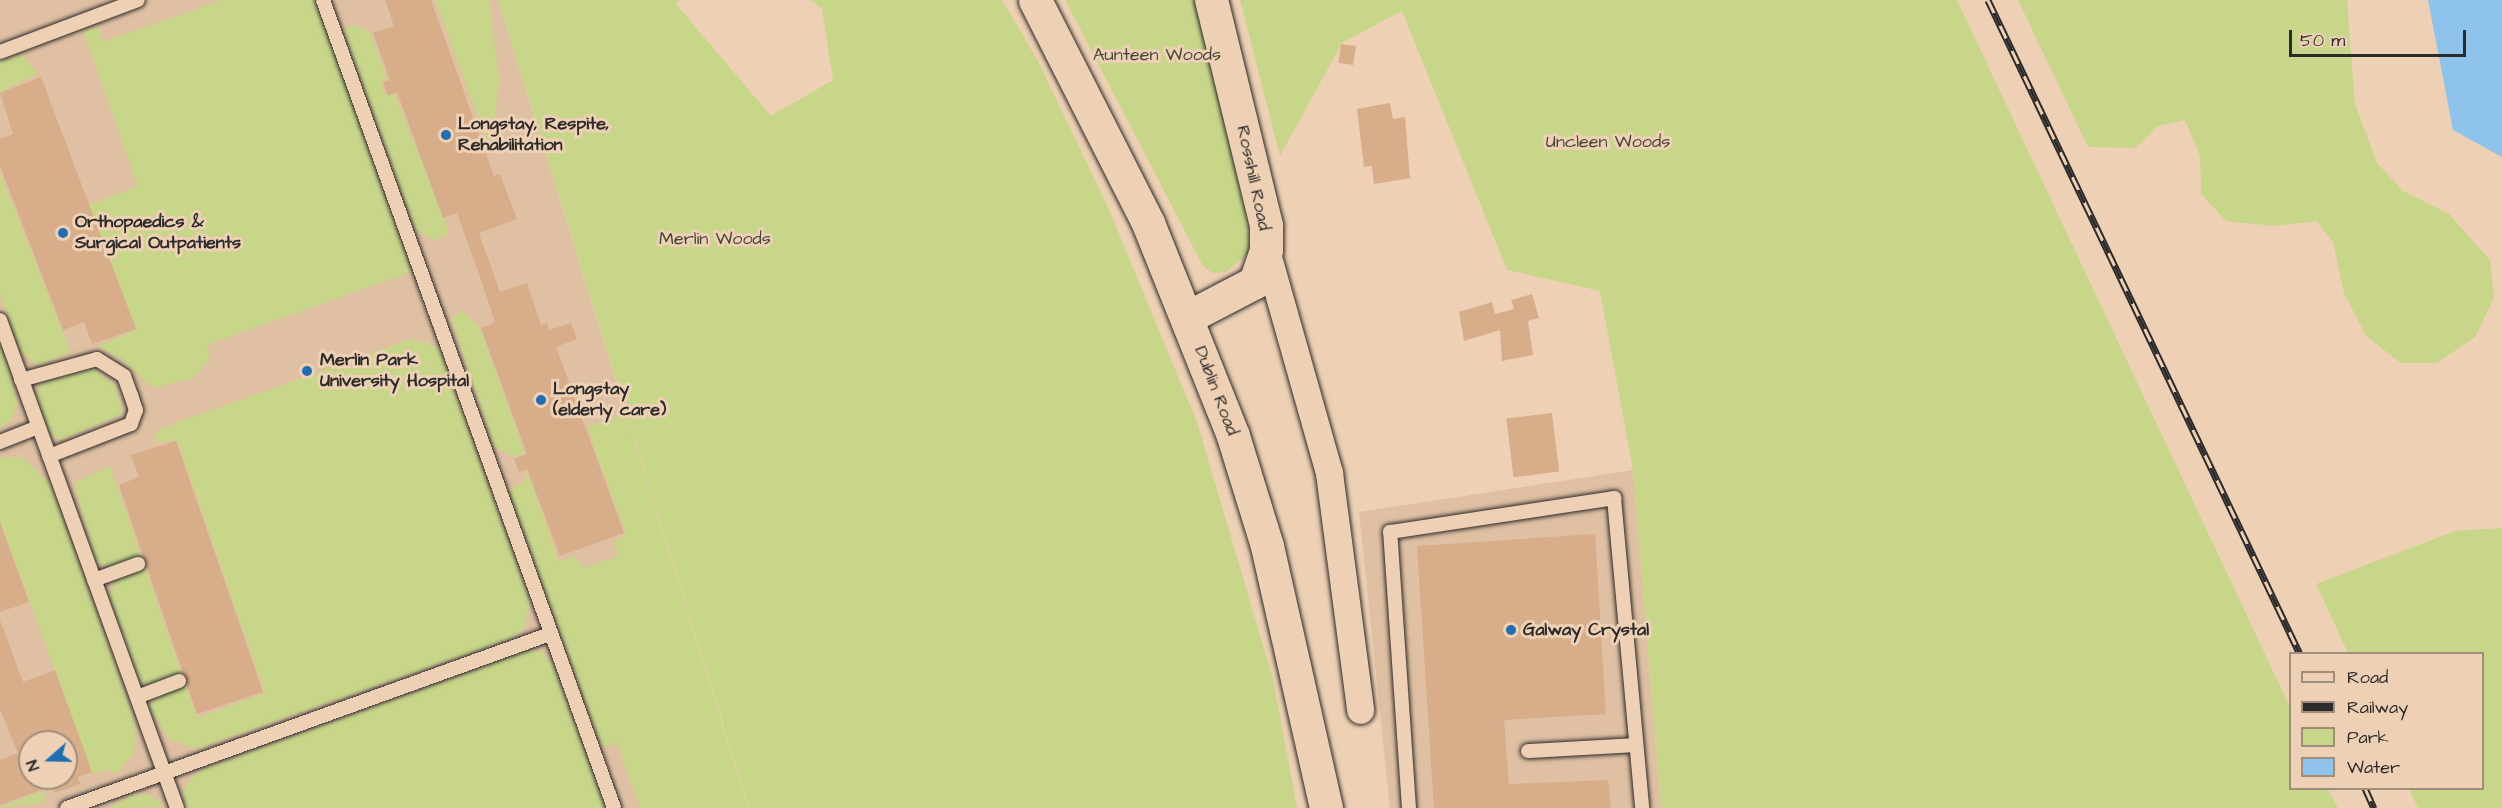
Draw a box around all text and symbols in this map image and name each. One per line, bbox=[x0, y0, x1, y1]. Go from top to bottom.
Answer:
scale bar bbox=[2292, 18, 2469, 56]
text: 50 m bbox=[2300, 28, 2345, 53]
park label: Aunteen Woods bbox=[1093, 44, 1221, 66]
place label: Longstay, Respite, Rehabilitation bbox=[458, 114, 609, 156]
street label: Rosshill Road bbox=[1231, 123, 1275, 233]
marker: Longstay, Respite, Rehabilitation bbox=[439, 128, 453, 142]
park label: Uncleen Woods bbox=[1546, 131, 1670, 153]
place label: Orthopaedics & Surgical Outpatients bbox=[75, 212, 241, 254]
marker: Orthopaedics & Surgical Outpatients bbox=[56, 226, 70, 240]
park label: Merlin Woods bbox=[659, 228, 771, 250]
street label: Dublin Road bbox=[1189, 343, 1243, 439]
place label: Merlin Park University Hospital bbox=[320, 350, 469, 392]
marker: Merlin Park University Hospital bbox=[298, 362, 316, 380]
place label: Longstay (elderly care) bbox=[553, 379, 666, 422]
marker: Longstay (elderly care) bbox=[534, 393, 548, 407]
place label: Galway Crystal bbox=[1523, 619, 1649, 641]
marker: Galway Crystal bbox=[1504, 623, 1518, 637]
legend bbox=[2289, 652, 2484, 790]
text: Road bbox=[2347, 665, 2388, 690]
text: Railway bbox=[2347, 695, 2408, 720]
text: Park bbox=[2347, 725, 2389, 750]
north arrow bbox=[18, 730, 78, 790]
text: Water bbox=[2347, 755, 2400, 780]
text: N bbox=[21, 757, 45, 774]

